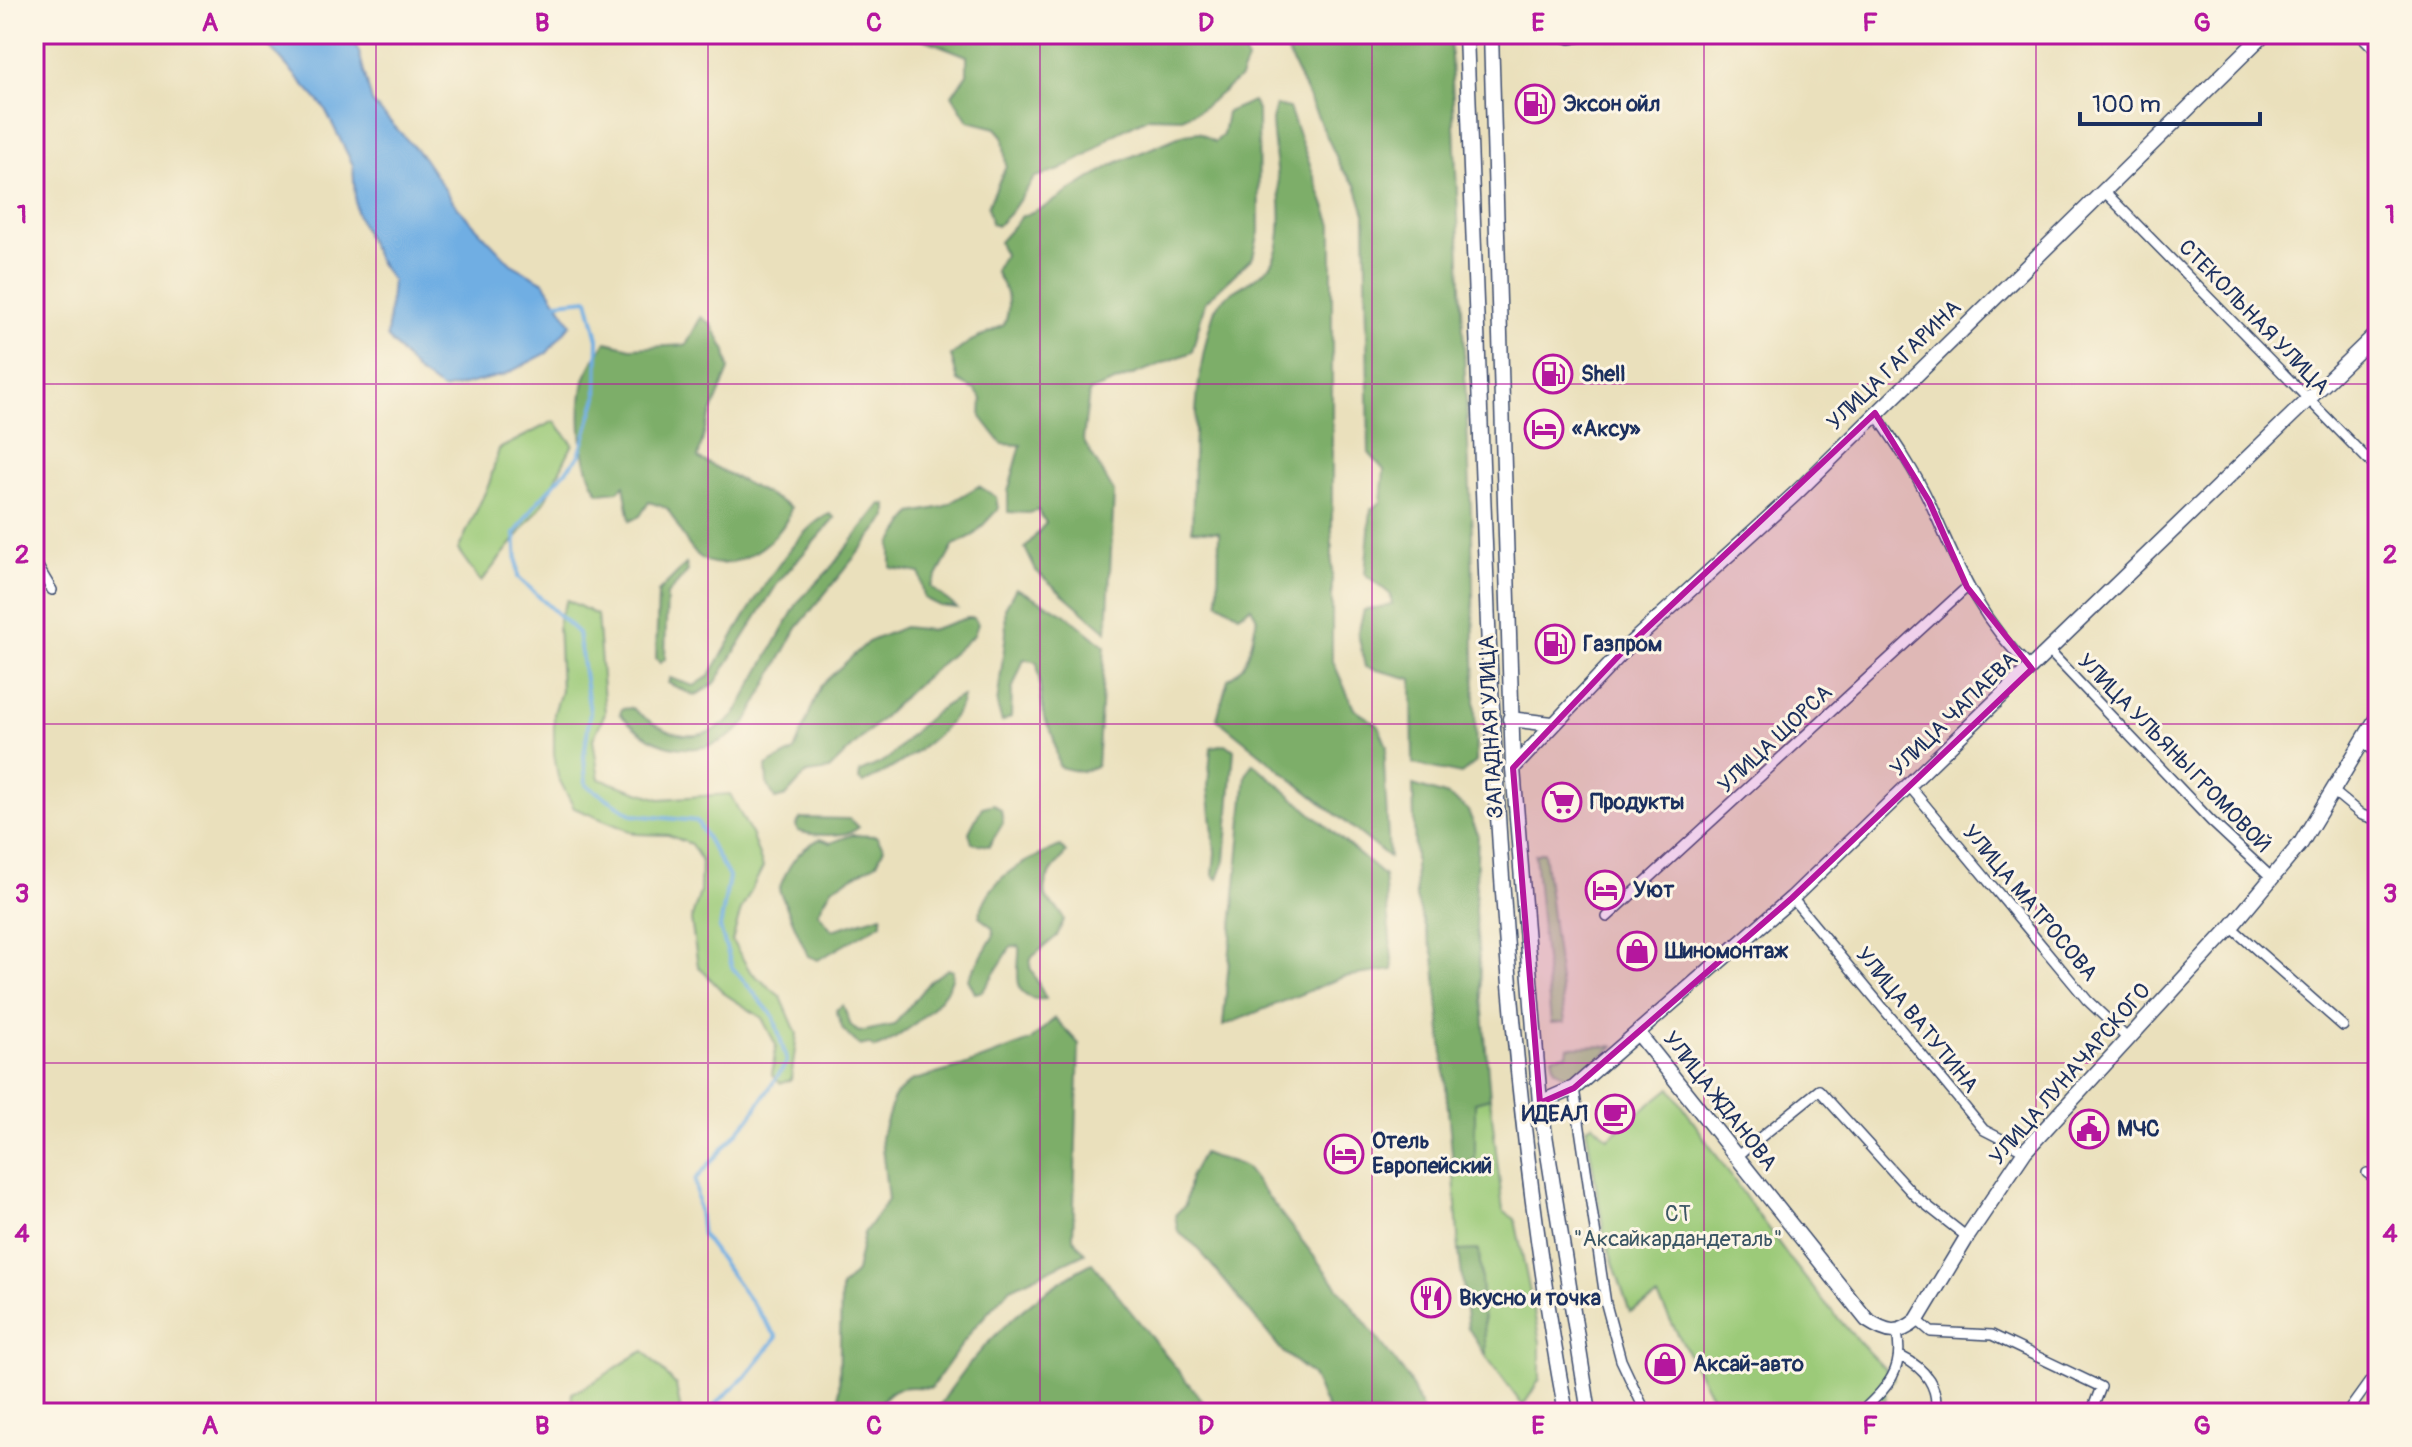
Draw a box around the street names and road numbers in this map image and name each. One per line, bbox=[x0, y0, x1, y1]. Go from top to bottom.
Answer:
street label: СТЕКОЛЬНАЯ УЛИЦА bbox=[2173, 233, 2335, 401]
street label: УЛИЦА ГАГАРИНА bbox=[1821, 294, 1967, 436]
street label: ЗАПАДНАЯ УЛИЦА bbox=[1472, 635, 1510, 819]
street label: УЛИЦА ЧАПАЕВА bbox=[1884, 646, 2024, 782]
street label: УЛИЦА УЛЬЯНЫ ГРОМОВОЙ bbox=[2072, 648, 2276, 858]
street label: УЛИЦА ЩОРСА bbox=[1712, 679, 1838, 799]
street label: УЛИЦА МАТРОСОВА bbox=[1956, 819, 2104, 987]
street label: УЛИЦА ВАТУТИНА bbox=[1849, 941, 1985, 1099]
street label: УЛИЦА ЛУНАЧАРСКОГО bbox=[1983, 977, 2157, 1171]
street label: УЛИЦА ЖДАНОВА bbox=[1657, 1026, 1783, 1176]

